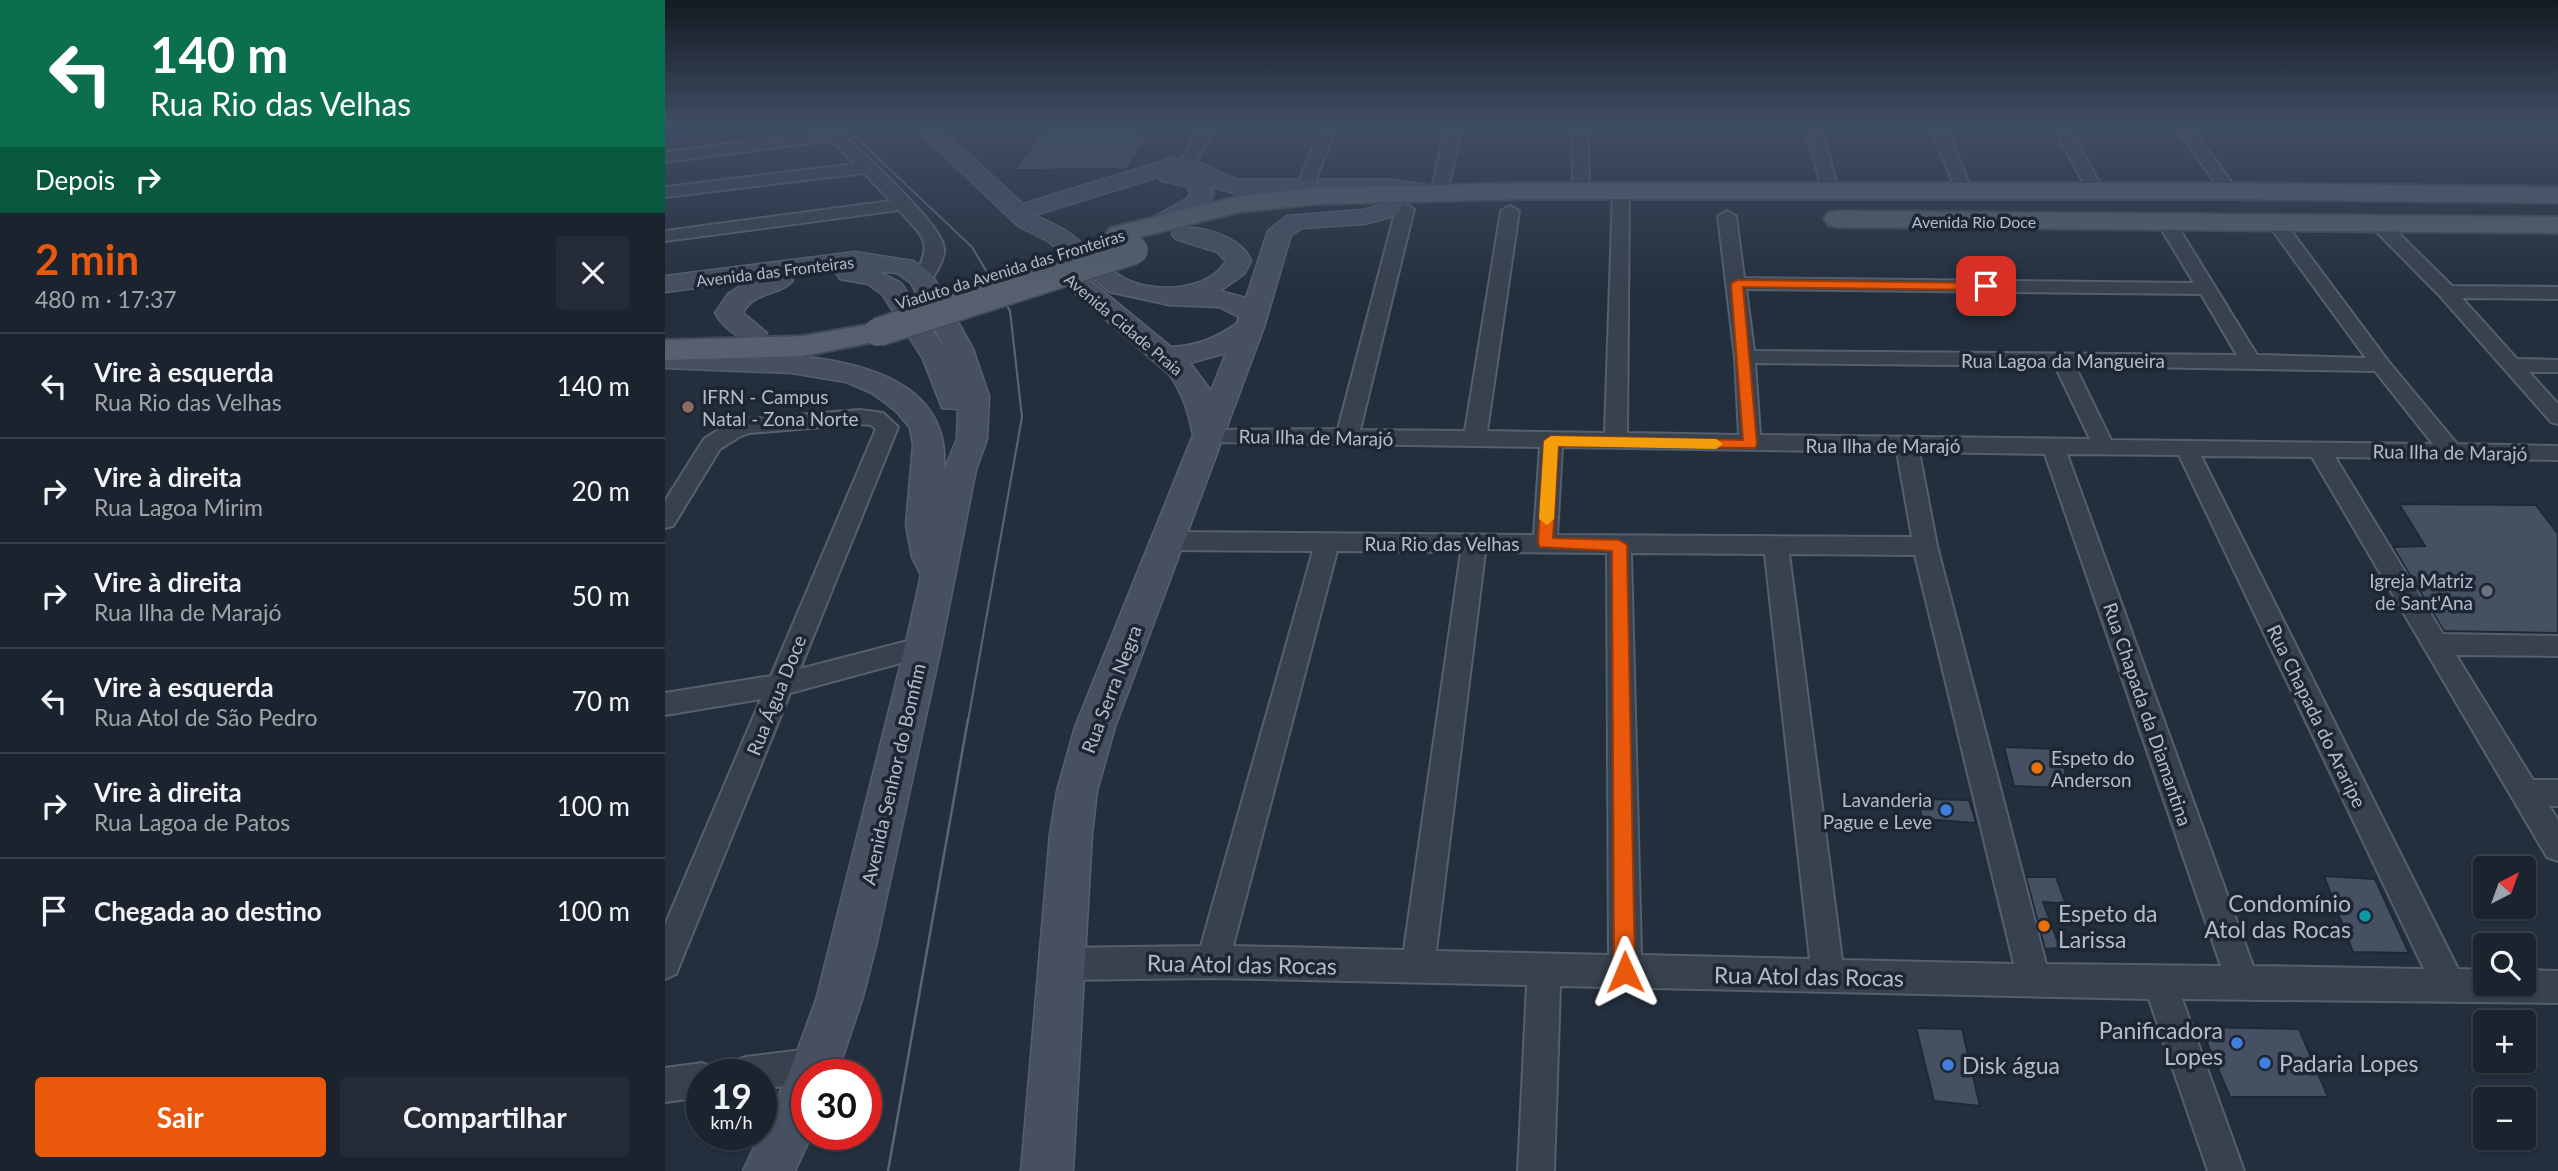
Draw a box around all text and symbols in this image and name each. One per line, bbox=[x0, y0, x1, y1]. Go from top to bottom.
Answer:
text: 140 m bbox=[150, 25, 288, 83]
icon: left bbox=[35, 28, 126, 119]
text: Rua Rio das Velhas bbox=[150, 84, 411, 123]
icon: right bbox=[129, 161, 167, 199]
text: Depois bbox=[35, 164, 115, 196]
street label: Avenida Rio Doce bbox=[1912, 212, 2036, 231]
street label: Viaduto da Avenida das Fronteiras bbox=[893, 225, 1127, 313]
text: 2 min bbox=[35, 234, 139, 284]
button: close bbox=[556, 236, 630, 310]
street label: Avenida das Fronteiras bbox=[695, 252, 855, 290]
pin bbox=[1956, 256, 2016, 316]
icon: arrive bbox=[1967, 267, 2005, 305]
street label: Avenida Cidade Praia bbox=[1061, 269, 1187, 379]
text: 480 m · 17:37 bbox=[35, 285, 177, 313]
street label: Rua Lagoa da Mangueira bbox=[1961, 349, 2165, 372]
text: Vire à esquerda bbox=[94, 356, 274, 388]
icon: left bbox=[35, 367, 73, 405]
text: 140 m bbox=[557, 370, 630, 402]
place label: IFRN - Campus Natal - Zona Norte bbox=[702, 385, 858, 430]
text: Rua Rio das Velhas bbox=[94, 388, 282, 416]
marker: IFRN - Campus Natal - Zona Norte bbox=[680, 399, 696, 415]
street label: Rua Ilha de Marajó bbox=[1238, 424, 1394, 450]
street label: Rua Ilha de Marajó bbox=[1806, 434, 1960, 457]
street label: Rua Ilha de Marajó bbox=[2372, 439, 2528, 465]
text: Vire à direita bbox=[94, 461, 242, 493]
icon: right bbox=[35, 472, 73, 510]
text: 20 m bbox=[572, 475, 630, 507]
text: Rua Lagoa Mirim bbox=[94, 493, 263, 521]
street label: Rua Rio das Velhas bbox=[1364, 532, 1520, 555]
text: Vire à direita bbox=[94, 566, 242, 598]
place label: Igreja Matriz de Sant'Ana bbox=[2369, 569, 2473, 614]
icon: right bbox=[35, 577, 73, 615]
text: 50 m bbox=[572, 580, 630, 612]
marker: Igreja Matriz de Sant'Ana bbox=[2479, 583, 2495, 599]
text: Rua Ilha de Marajó bbox=[94, 598, 281, 626]
street label: Rua Chapada da Diamantina bbox=[2099, 599, 2197, 829]
street label: Rua Chapada do Araripe bbox=[2263, 621, 2371, 811]
street label: Rua Serra Negra bbox=[1076, 622, 1146, 756]
street label: Rua Água Doce bbox=[741, 632, 811, 758]
street label: Avenida Senhor do Bomfim bbox=[856, 661, 930, 887]
text: Vire à esquerda bbox=[94, 671, 274, 703]
icon: left bbox=[35, 682, 73, 720]
text: 70 m bbox=[572, 685, 630, 717]
text: Rua Atol de São Pedro bbox=[94, 703, 318, 731]
place label: Espeto do Anderson bbox=[2051, 746, 2134, 791]
marker: Espeto do Anderson bbox=[2029, 760, 2045, 776]
text: Vire à direita bbox=[94, 776, 242, 808]
icon: right bbox=[35, 787, 73, 825]
place label: Lavanderia Pague e Leve bbox=[1823, 788, 1932, 833]
text: 100 m bbox=[557, 790, 630, 822]
marker: Lavanderia Pague e Leve bbox=[1938, 802, 1954, 818]
text: Rua Lagoa de Patos bbox=[94, 808, 290, 836]
north arrow bbox=[2473, 856, 2536, 919]
map controls bbox=[2473, 856, 2536, 1150]
place label: Condomínio Atol das Rocas bbox=[2204, 889, 2351, 943]
icon: arrive bbox=[35, 892, 73, 930]
text: Chegada ao destino bbox=[94, 895, 322, 927]
text: 100 m bbox=[557, 895, 630, 927]
place label: Espeto da Larissa bbox=[2058, 899, 2157, 953]
marker: Condomínio Atol das Rocas bbox=[2357, 908, 2373, 924]
marker: Espeto da Larissa bbox=[2036, 918, 2052, 934]
button: search bbox=[2473, 933, 2536, 996]
position arrow bbox=[1588, 935, 1662, 1009]
street label: Rua Atol das Rocas bbox=[1147, 948, 1337, 980]
street label: Rua Atol das Rocas bbox=[1714, 960, 1904, 992]
button: + bbox=[2473, 1010, 2536, 1073]
place label: Panificadora Lopes bbox=[2099, 1016, 2223, 1070]
marker: Panificadora Lopes bbox=[2229, 1035, 2245, 1051]
place label: Padaria Lopes bbox=[2279, 1049, 2418, 1077]
place label: Disk água bbox=[1962, 1051, 2060, 1079]
marker: Padaria Lopes bbox=[2257, 1055, 2273, 1071]
marker: Disk água bbox=[1940, 1057, 1956, 1073]
speed limit sign: 30 bbox=[791, 1059, 882, 1150]
text: 19 bbox=[711, 1074, 752, 1116]
button: Sair bbox=[35, 1077, 326, 1157]
button: Compartilhar bbox=[340, 1077, 630, 1157]
button: − bbox=[2473, 1087, 2536, 1150]
text: km/h bbox=[710, 1111, 753, 1133]

